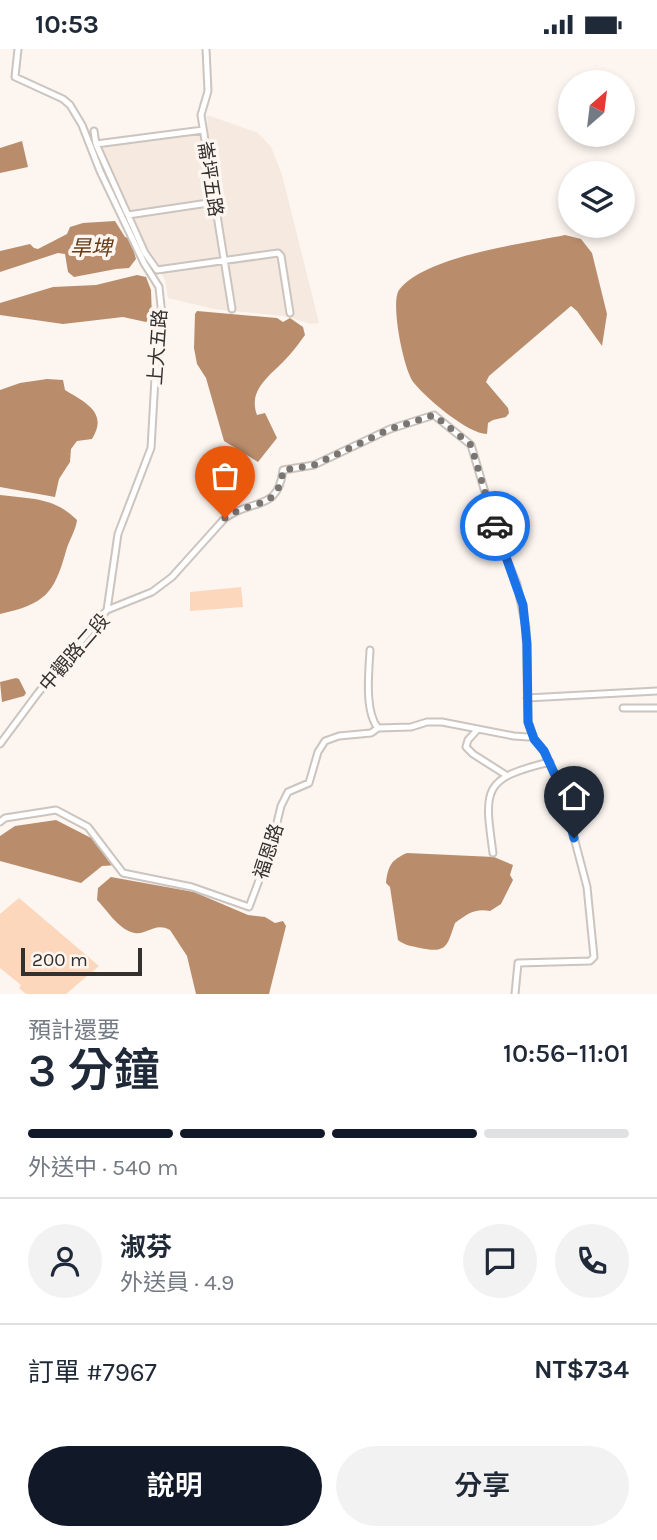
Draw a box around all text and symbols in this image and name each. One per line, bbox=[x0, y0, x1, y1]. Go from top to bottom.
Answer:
text: 10:53 bbox=[35, 9, 99, 40]
north arrow bbox=[558, 70, 635, 147]
map controls bbox=[558, 70, 635, 238]
street label: 崙坪五路 bbox=[193, 140, 227, 218]
button: layers bbox=[558, 161, 635, 238]
water label: 旱埤 bbox=[70, 236, 115, 260]
street label: 上大五路 bbox=[144, 308, 172, 386]
pin bbox=[195, 446, 255, 518]
icon: bag bbox=[206, 457, 244, 495]
courier bbox=[460, 491, 530, 561]
icon: car bbox=[476, 507, 514, 545]
street label: 中觀路二段 bbox=[35, 610, 114, 696]
pin bbox=[544, 766, 604, 838]
icon: home bbox=[555, 777, 593, 815]
street label: 福恩路 bbox=[250, 821, 288, 882]
scale bar bbox=[21, 945, 142, 977]
text: 200 m bbox=[32, 949, 88, 971]
text: 預計還要 bbox=[28, 1017, 120, 1044]
text: 10:56–11:01 bbox=[503, 1038, 629, 1069]
text: 3 分鐘 bbox=[28, 1044, 160, 1098]
text: 外送中 · 540 m bbox=[28, 1154, 179, 1181]
button: person bbox=[28, 1224, 102, 1298]
button: chat bbox=[463, 1224, 537, 1298]
button: phone bbox=[555, 1224, 629, 1298]
text: 淑芬 bbox=[120, 1232, 172, 1263]
text: 外送員 · 4.9 bbox=[120, 1269, 234, 1296]
text: NT$734 bbox=[534, 1354, 629, 1385]
text: 訂單 #7967 bbox=[28, 1357, 157, 1388]
button: 說明 bbox=[28, 1446, 322, 1526]
button: 分享 bbox=[336, 1446, 629, 1526]

